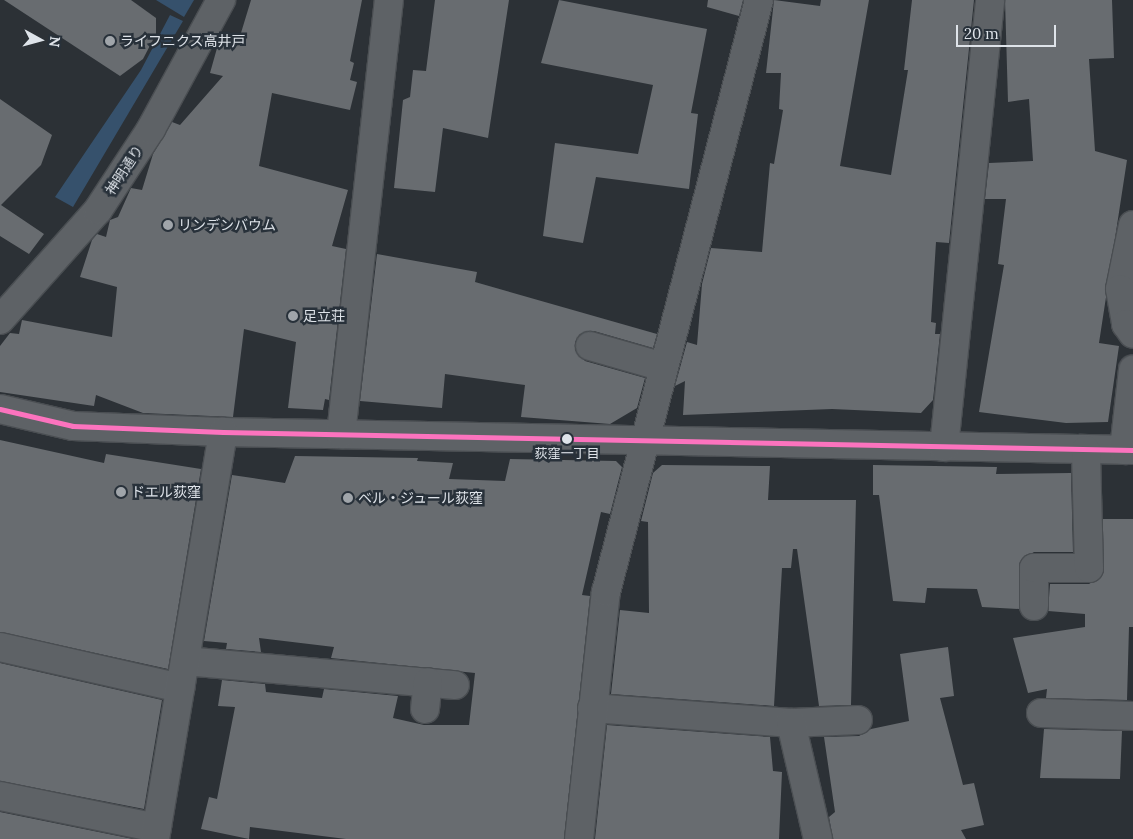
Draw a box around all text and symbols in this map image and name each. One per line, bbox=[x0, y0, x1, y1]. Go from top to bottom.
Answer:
north arrow bbox=[15, 15, 65, 65]
scale bar bbox=[958, 15, 1058, 47]
text: 20 m bbox=[964, 24, 999, 43]
place label: ライフニクス高井戸 bbox=[120, 33, 246, 49]
text: N bbox=[45, 35, 64, 48]
marker: ライフニクス高井戸 bbox=[104, 35, 116, 47]
street label: 神明通り bbox=[102, 142, 146, 198]
place label: リンデンバウム bbox=[178, 217, 276, 233]
marker: リンデンバウム bbox=[162, 219, 174, 231]
place label: 足立荘 bbox=[303, 308, 345, 324]
marker: 足立荘 bbox=[287, 310, 299, 322]
marker: 荻窪一丁目 bbox=[562, 434, 572, 444]
place label: 荻窪一丁目 bbox=[535, 446, 599, 462]
place label: ドエル荻窪 bbox=[131, 484, 201, 500]
marker: ドエル荻窪 bbox=[115, 486, 127, 498]
place label: ベル・ジュール荻窪 bbox=[358, 490, 484, 506]
marker: ベル・ジュール荻窪 bbox=[342, 492, 354, 504]

